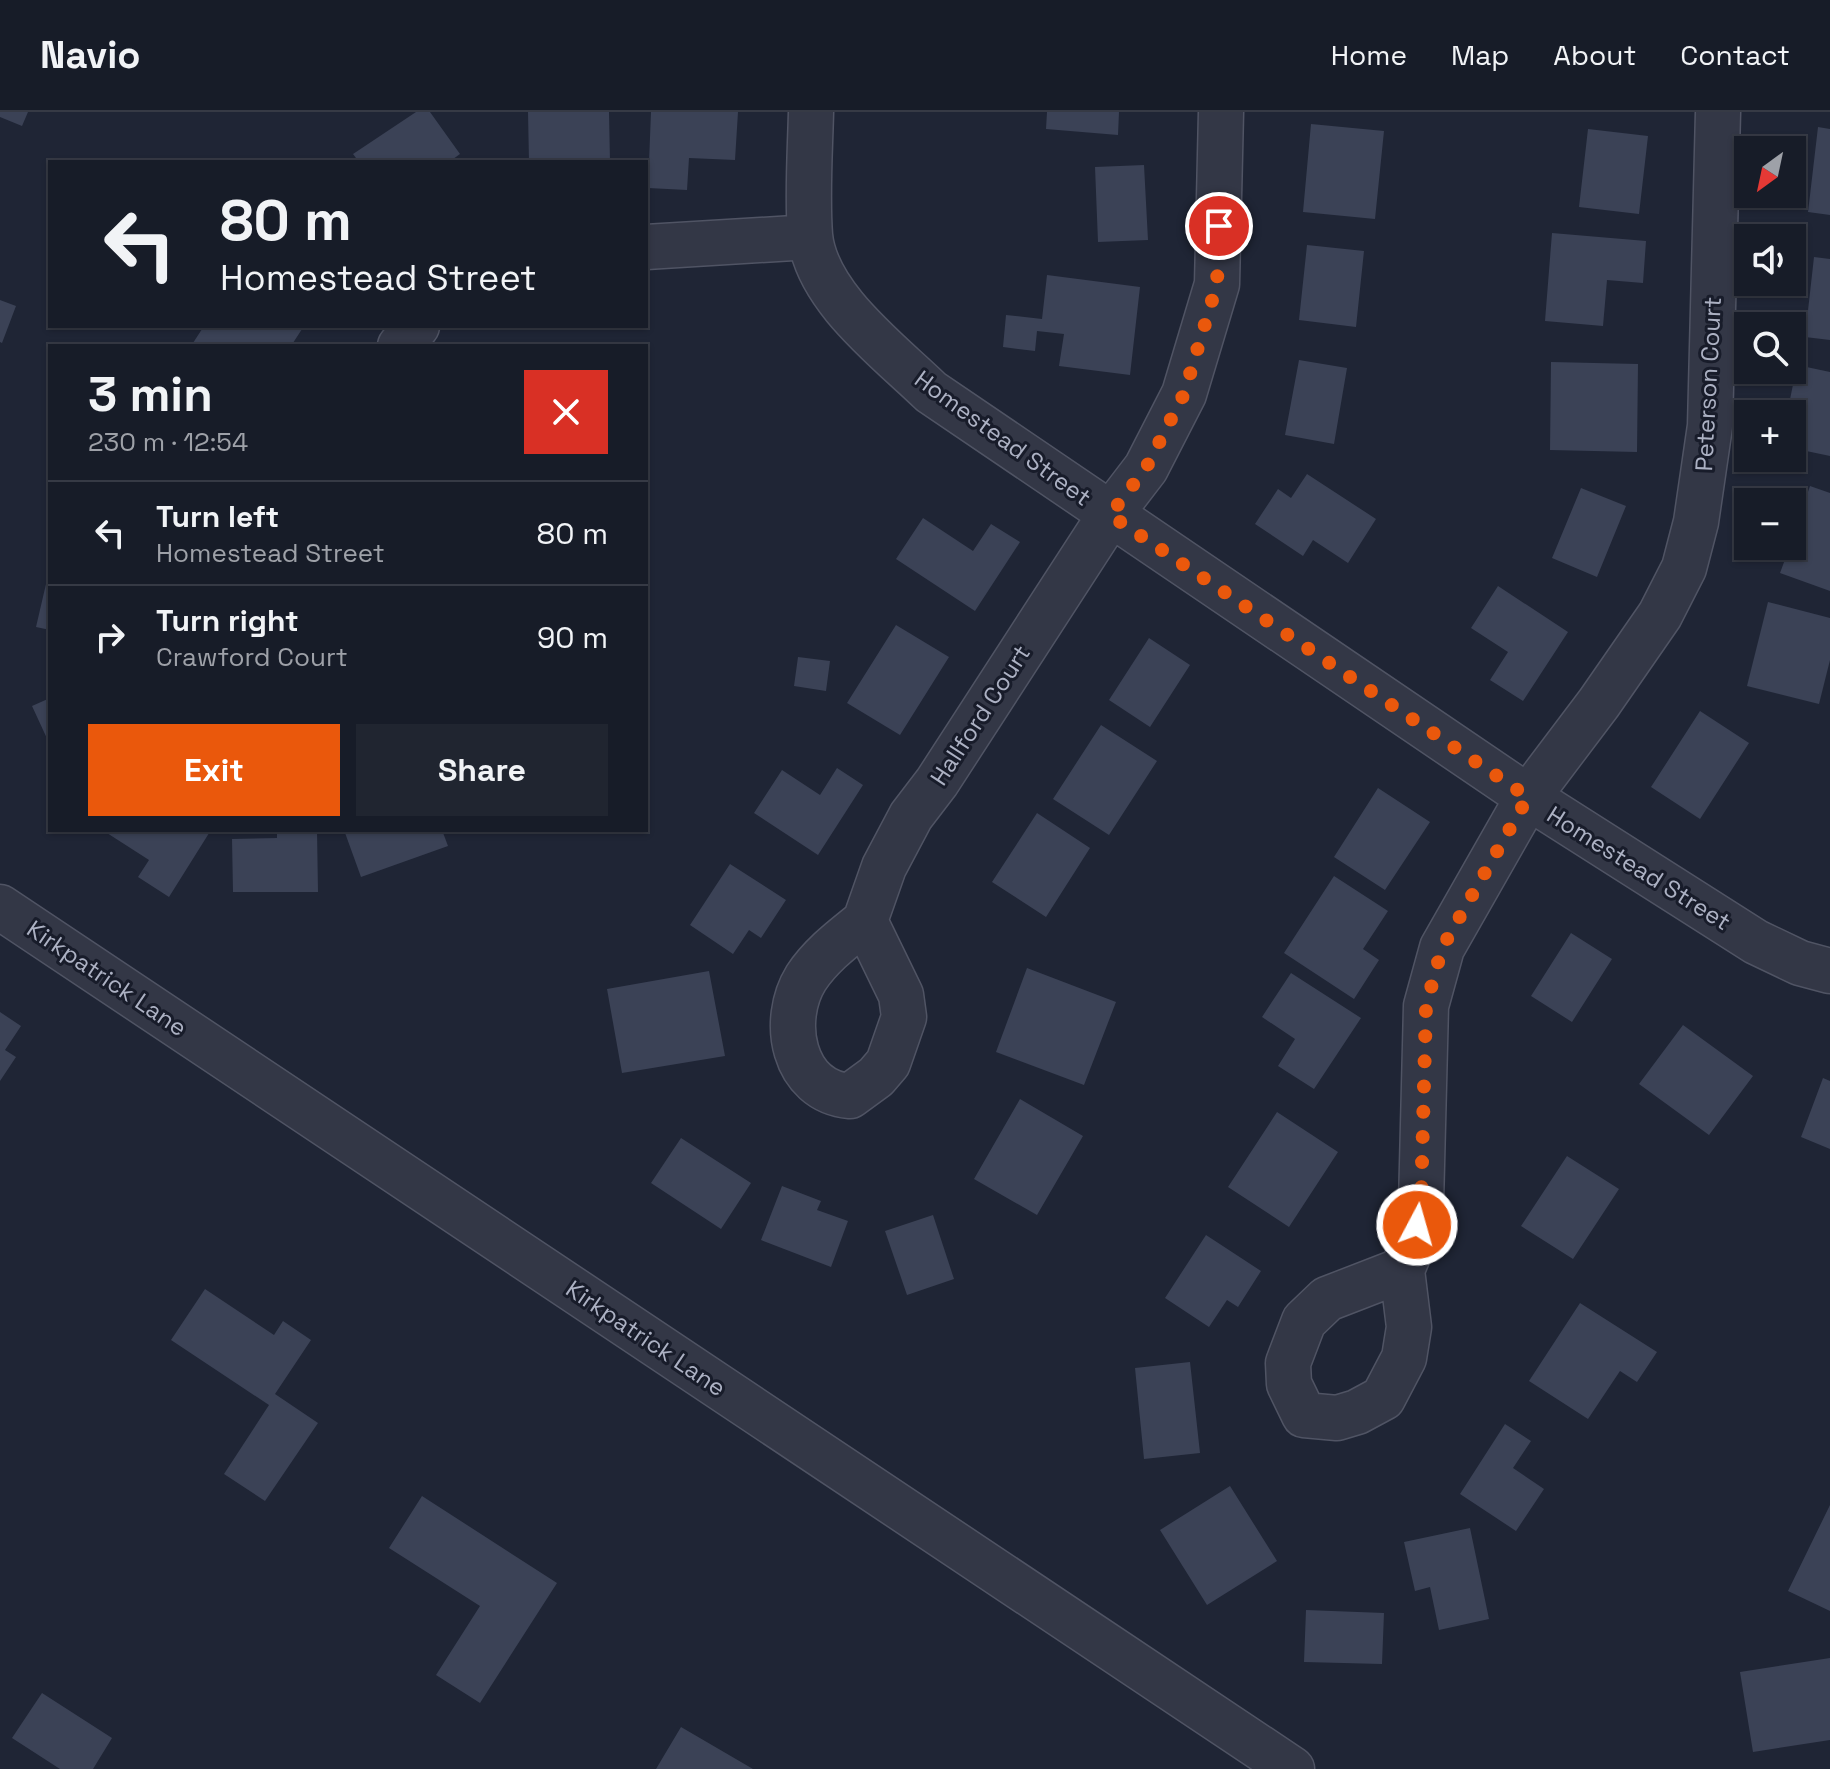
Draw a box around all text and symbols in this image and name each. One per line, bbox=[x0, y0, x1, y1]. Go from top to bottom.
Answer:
text: Navio bbox=[40, 31, 141, 79]
text: Home bbox=[1331, 37, 1407, 73]
text: Map bbox=[1451, 37, 1509, 73]
text: About bbox=[1553, 37, 1636, 73]
text: Contact bbox=[1680, 37, 1790, 73]
north arrow bbox=[1734, 136, 1806, 208]
map controls bbox=[1734, 136, 1806, 560]
text: 80 m bbox=[220, 185, 352, 256]
icon: left bbox=[88, 192, 192, 296]
pin bbox=[1185, 192, 1253, 260]
icon: arrive bbox=[1197, 204, 1241, 248]
button: sound bbox=[1734, 224, 1806, 296]
text: Homestead Street bbox=[220, 255, 537, 301]
street label: Peterson Court bbox=[1688, 296, 1728, 472]
button: search bbox=[1734, 312, 1806, 384]
street label: Homestead Street bbox=[909, 363, 1097, 513]
text: 3 min bbox=[88, 364, 213, 425]
button: close bbox=[524, 370, 608, 454]
button: + bbox=[1734, 400, 1806, 472]
text: 230 m · 12:54 bbox=[88, 425, 248, 459]
button: − bbox=[1734, 488, 1806, 560]
text: Turn left bbox=[156, 497, 279, 536]
icon: left bbox=[88, 511, 132, 555]
text: 80 m bbox=[537, 514, 608, 553]
text: Homestead Street bbox=[156, 536, 385, 570]
text: Turn right bbox=[156, 601, 299, 640]
icon: right bbox=[88, 615, 132, 659]
text: 90 m bbox=[537, 618, 608, 657]
street label: Hallford Court bbox=[923, 639, 1037, 791]
text: Crawford Court bbox=[156, 640, 348, 674]
button: Exit bbox=[88, 724, 340, 816]
button: Share bbox=[356, 724, 608, 816]
street label: Homestead Street bbox=[1541, 799, 1737, 937]
street label: Kirkpatrick Lane bbox=[21, 913, 193, 1043]
position arrow bbox=[1375, 1183, 1459, 1267]
street label: Kirkpatrick Lane bbox=[560, 1273, 732, 1403]

